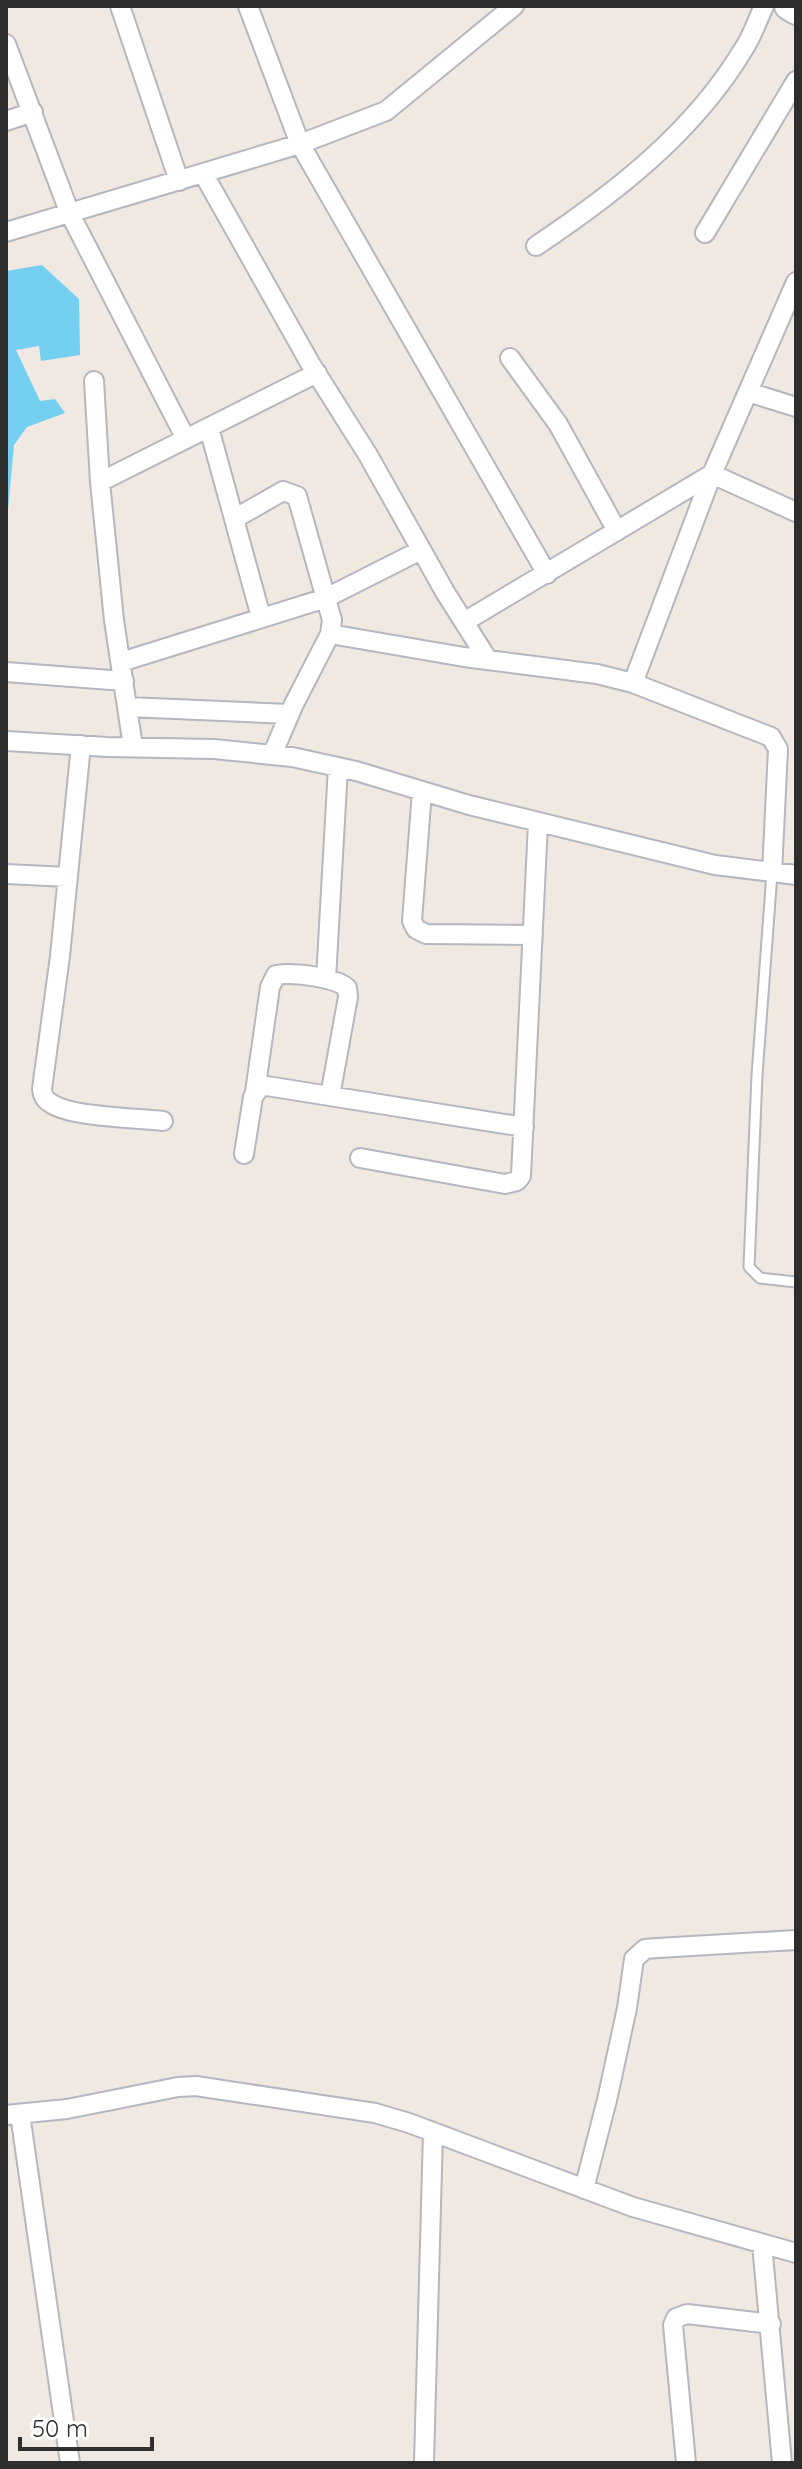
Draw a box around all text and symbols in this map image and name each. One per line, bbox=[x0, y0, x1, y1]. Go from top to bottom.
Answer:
scale bar bbox=[20, 2401, 152, 2451]
text: 50 m bbox=[32, 2413, 88, 2443]

